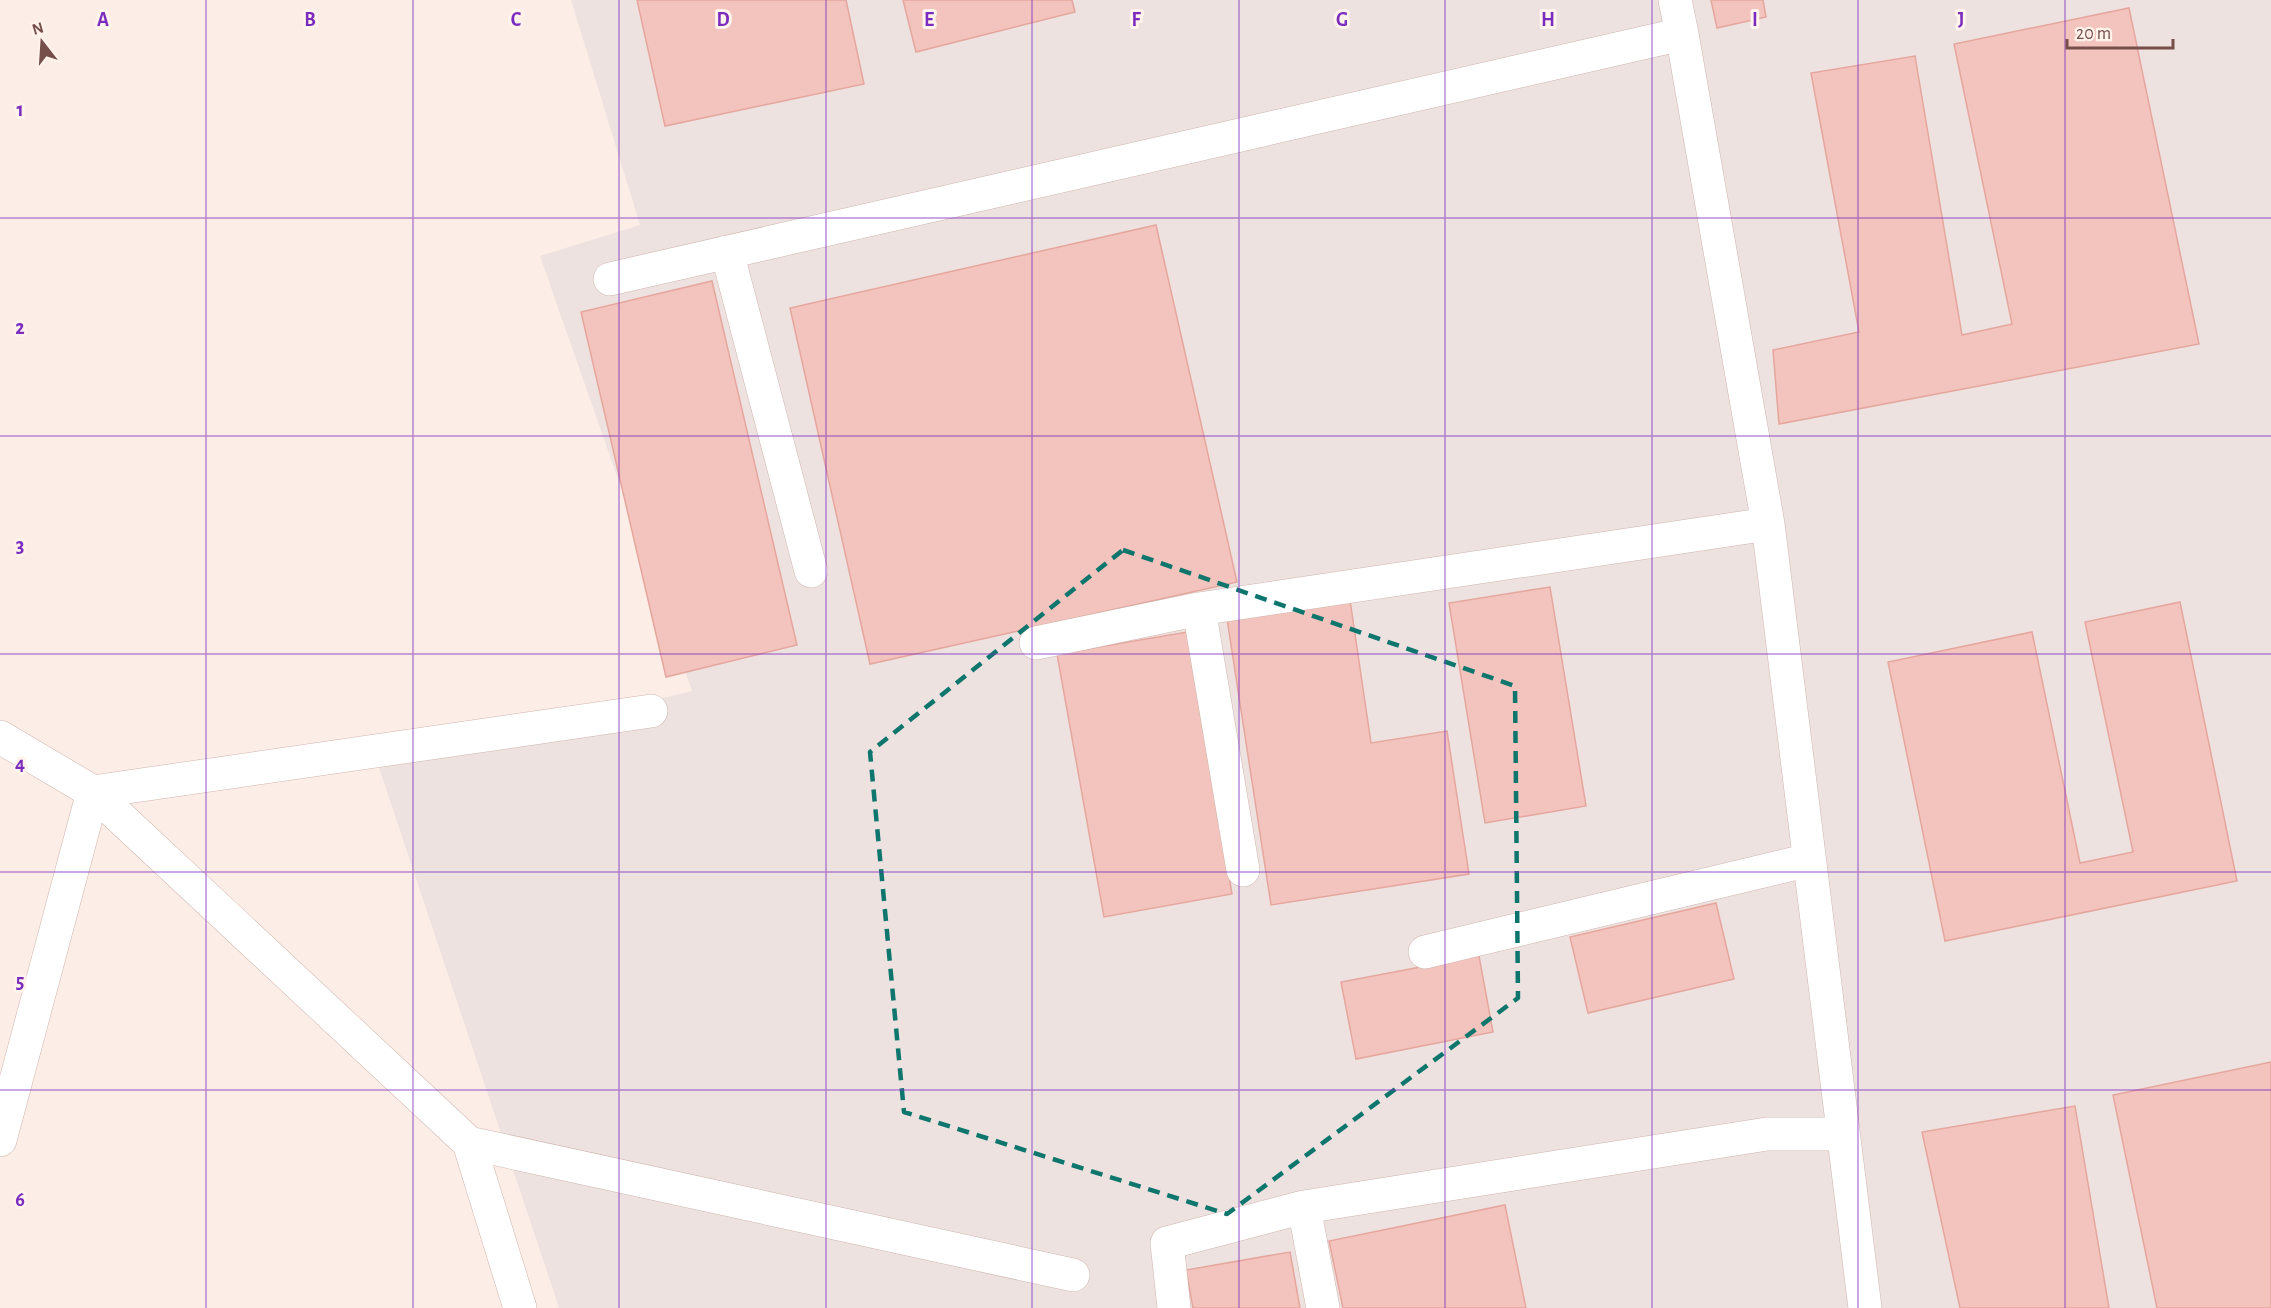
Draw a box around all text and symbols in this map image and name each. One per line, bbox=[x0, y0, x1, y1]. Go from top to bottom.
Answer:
text: A bbox=[97, 10, 109, 30]
text: B bbox=[304, 10, 316, 30]
text: C bbox=[511, 10, 522, 30]
text: D bbox=[716, 10, 730, 30]
text: E bbox=[924, 10, 934, 30]
text: F bbox=[1131, 10, 1141, 30]
text: G bbox=[1336, 10, 1348, 30]
text: H bbox=[1541, 10, 1555, 30]
text: I bbox=[1752, 10, 1758, 30]
text: J bbox=[1958, 10, 1964, 30]
north arrow bbox=[12, 12, 72, 72]
scale bar bbox=[2067, 12, 2174, 50]
text: N bbox=[30, 19, 46, 38]
text: 20 m bbox=[2076, 25, 2111, 43]
text: 1 bbox=[16, 100, 24, 120]
text: 2 bbox=[15, 318, 25, 338]
text: 3 bbox=[16, 536, 24, 556]
text: 4 bbox=[15, 754, 25, 774]
text: 5 bbox=[16, 972, 24, 992]
text: 6 bbox=[15, 1190, 25, 1210]

